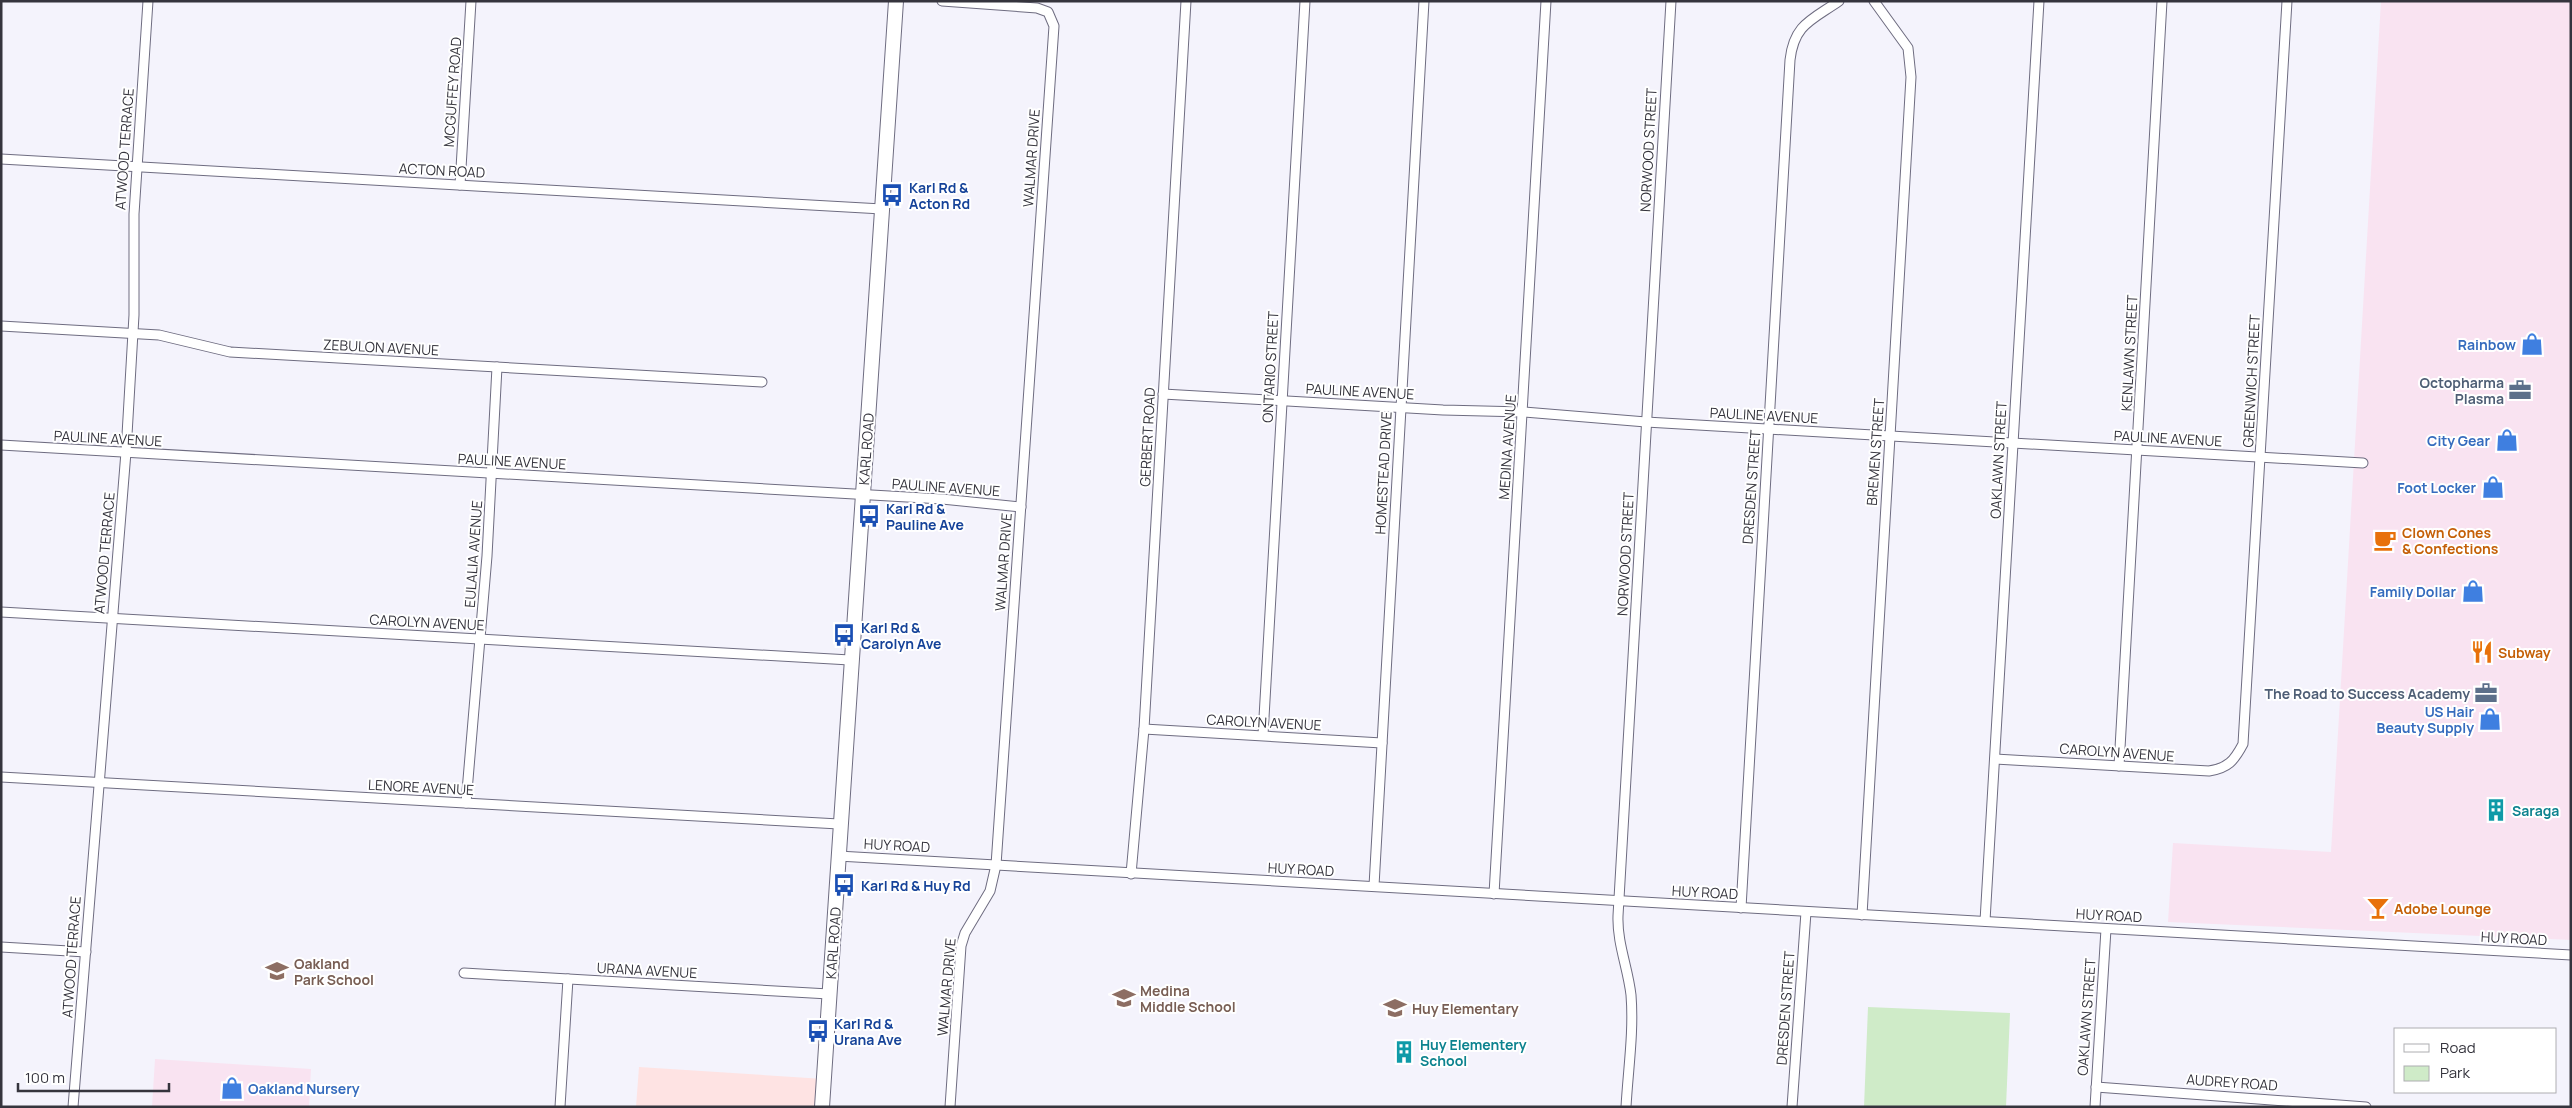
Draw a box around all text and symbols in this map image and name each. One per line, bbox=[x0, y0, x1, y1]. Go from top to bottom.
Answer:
street label: MCGUFFEY ROAD bbox=[439, 36, 465, 148]
street label: ATWOOD TERRACE bbox=[110, 87, 138, 211]
street label: NORWOOD STREET bbox=[1635, 87, 1661, 212]
street label: WALMAR DRIVE bbox=[1018, 108, 1044, 208]
street label: ACTON ROAD bbox=[398, 158, 486, 182]
place label: Karl Rd & Acton Rd bbox=[909, 178, 970, 213]
bus stop icon: Karl Rd & Acton Rd bbox=[879, 182, 905, 208]
street label: KENLAWN STREET bbox=[2116, 294, 2142, 412]
street label: ONTARIO STREET bbox=[1258, 310, 1282, 423]
street label: GREENWICH STREET bbox=[2238, 313, 2264, 448]
shop icon: Rainbow bbox=[2519, 331, 2545, 357]
street label: ZEBULON AVENUE bbox=[323, 334, 439, 360]
place label: Rainbow bbox=[2458, 335, 2516, 354]
place label: Octopharma Plasma bbox=[2419, 373, 2504, 408]
office icon: Octopharma Plasma bbox=[2507, 377, 2533, 403]
street label: PAULINE AVENUE bbox=[1305, 379, 1415, 403]
street label: GERBERT ROAD bbox=[1135, 387, 1159, 487]
street label: MEDINA AVENUE bbox=[1494, 394, 1520, 500]
street label: BREMEN STREET bbox=[1862, 397, 1888, 506]
street label: OAKLAWN STREET bbox=[1985, 400, 2011, 519]
street label: PAULINE AVENUE bbox=[1709, 403, 1819, 427]
street label: HOMESTEAD DRIVE bbox=[1370, 411, 1396, 535]
street label: KARL ROAD bbox=[854, 412, 878, 486]
street label: PAULINE AVENUE bbox=[53, 426, 163, 450]
street label: PAULINE AVENUE bbox=[2113, 426, 2223, 450]
shop icon: City Gear bbox=[2494, 427, 2520, 453]
street label: DRESDEN STREET bbox=[1738, 429, 1765, 545]
place label: City Gear bbox=[2427, 431, 2490, 450]
street label: PAULINE AVENUE bbox=[457, 449, 567, 473]
street label: PAULINE AVENUE bbox=[891, 474, 1001, 500]
shop icon: Foot Locker bbox=[2480, 474, 2506, 500]
place label: Foot Locker bbox=[2397, 478, 2476, 497]
street label: ATWOOD TERRACE bbox=[89, 491, 119, 615]
street label: NORWOOD STREET bbox=[1612, 491, 1638, 616]
place label: Karl Rd & Pauline Ave bbox=[886, 499, 964, 534]
street label: EULALIA AVENUE bbox=[460, 500, 486, 608]
bus stop icon: Karl Rd & Pauline Ave bbox=[856, 503, 882, 529]
street label: WALMAR DRIVE bbox=[990, 512, 1016, 612]
place label: Clown Cones & Confections bbox=[2402, 523, 2499, 558]
cafe icon: Clown Cones & Confections bbox=[2372, 527, 2398, 553]
shop icon: Family Dollar bbox=[2460, 578, 2486, 604]
place label: Family Dollar bbox=[2370, 582, 2456, 601]
street label: CAROLYN AVENUE bbox=[369, 609, 485, 635]
place label: Karl Rd & Carolyn Ave bbox=[861, 618, 942, 653]
bus stop icon: Karl Rd & Carolyn Ave bbox=[831, 622, 857, 648]
restaurant icon: Subway bbox=[2469, 639, 2495, 665]
place label: Subway bbox=[2498, 643, 2551, 662]
office icon: The Road to Success Academy bbox=[2473, 680, 2499, 706]
place label: The Road to Success Academy bbox=[2265, 684, 2470, 703]
place label: US Hair Beauty Supply bbox=[2377, 702, 2474, 737]
shop icon: US Hair Beauty Supply bbox=[2477, 706, 2503, 732]
street label: CAROLYN AVENUE bbox=[1206, 709, 1322, 735]
street label: CAROLYN AVENUE bbox=[2059, 739, 2175, 765]
street label: LENORE AVENUE bbox=[367, 775, 475, 799]
building icon: Saraga bbox=[2483, 797, 2509, 823]
place label: Saraga bbox=[2512, 801, 2559, 820]
street label: HUY ROAD bbox=[863, 834, 931, 856]
street label: HUY ROAD bbox=[1267, 858, 1335, 880]
bus stop icon: Karl Rd & Huy Rd bbox=[831, 872, 857, 898]
place label: Karl Rd & Huy Rd bbox=[861, 876, 971, 895]
street label: HUY ROAD bbox=[1671, 881, 1739, 903]
street label: ATWOOD TERRACE bbox=[57, 895, 85, 1019]
bar icon: Adobe Lounge bbox=[2365, 895, 2391, 921]
place label: Adobe Lounge bbox=[2394, 899, 2491, 918]
street label: HUY ROAD bbox=[2075, 904, 2143, 926]
street label: KARL ROAD bbox=[821, 906, 845, 980]
street label: HUY ROAD bbox=[2480, 927, 2548, 949]
street label: WALMAR DRIVE bbox=[932, 937, 960, 1037]
street label: DRESDEN STREET bbox=[1772, 950, 1799, 1066]
place label: Oakland Park School bbox=[294, 954, 374, 989]
street label: OAKLAWN STREET bbox=[2072, 957, 2100, 1076]
school or university icon: Oakland Park School bbox=[264, 958, 290, 984]
street label: URANA AVENUE bbox=[596, 958, 698, 982]
place label: Medina Middle School bbox=[1140, 981, 1236, 1016]
school or university icon: Medina Middle School bbox=[1111, 985, 1137, 1011]
school or university icon: Huy Elementary bbox=[1382, 995, 1408, 1021]
place label: Huy Elementary bbox=[1412, 999, 1519, 1018]
place label: Karl Rd & Urana Ave bbox=[834, 1014, 902, 1049]
bus stop icon: Karl Rd & Urana Ave bbox=[805, 1018, 831, 1044]
legend bbox=[2394, 1028, 2557, 1093]
place label: Huy Elementery School bbox=[1420, 1035, 1527, 1070]
text: Road bbox=[2440, 1037, 2476, 1058]
building icon: Huy Elementery School bbox=[1391, 1039, 1417, 1065]
scale bar bbox=[18, 1060, 169, 1092]
text: Park bbox=[2440, 1062, 2470, 1083]
text: 100 m bbox=[25, 1067, 65, 1088]
street label: AUDREY ROAD bbox=[2186, 1069, 2278, 1095]
shop icon: Oakland Nursery bbox=[219, 1075, 245, 1101]
place label: Oakland Nursery bbox=[248, 1079, 360, 1098]

